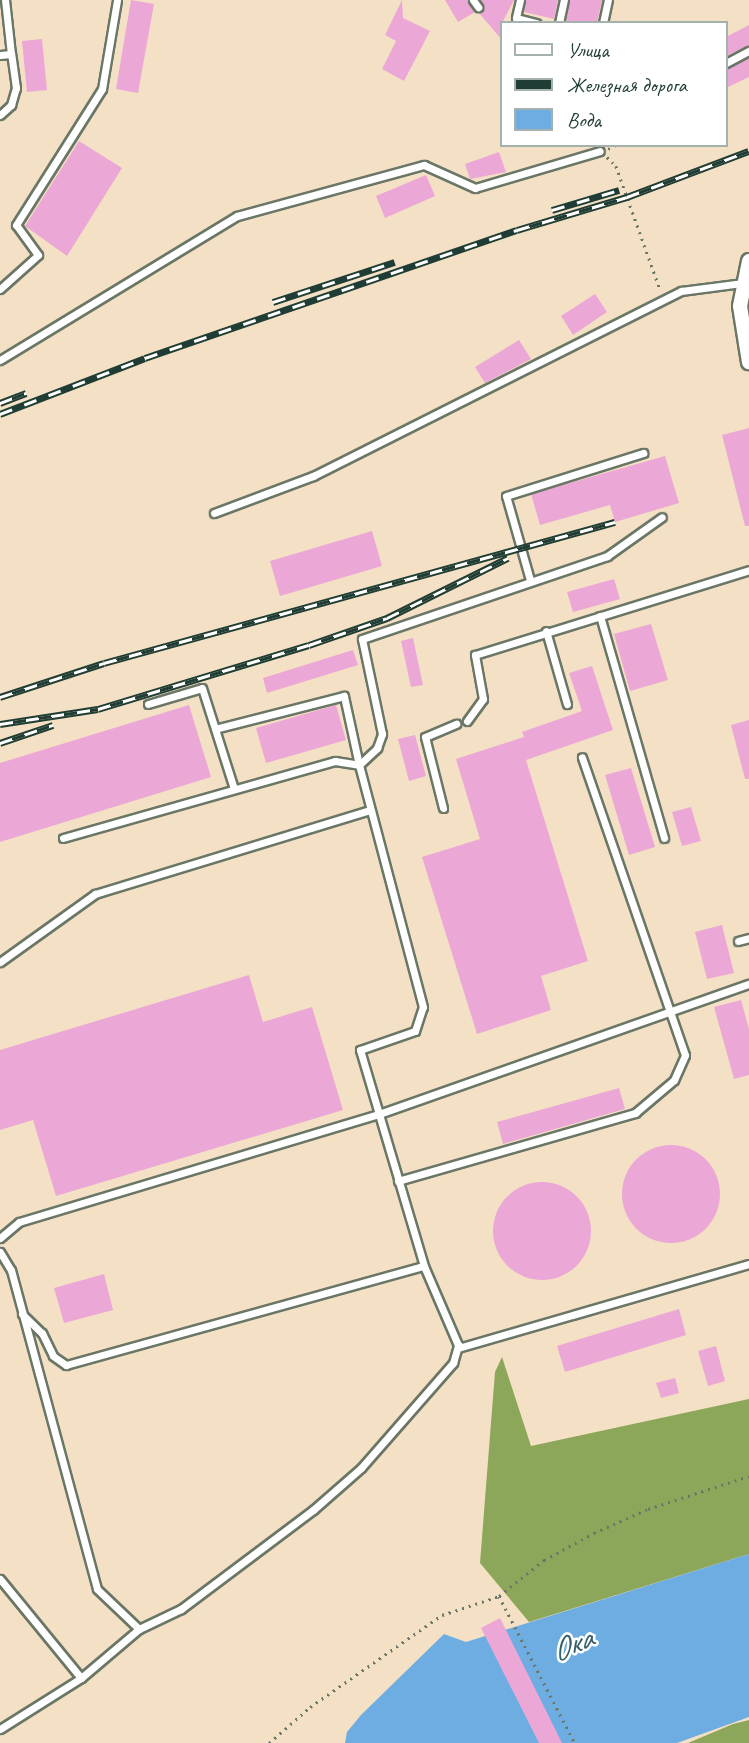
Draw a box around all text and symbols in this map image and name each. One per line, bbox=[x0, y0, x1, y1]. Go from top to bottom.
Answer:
legend bbox=[500, 21, 728, 147]
text: Улица bbox=[567, 37, 609, 63]
text: Железная дорога bbox=[567, 72, 687, 98]
text: Вода bbox=[567, 107, 601, 133]
water label: Ока bbox=[545, 1619, 599, 1671]

